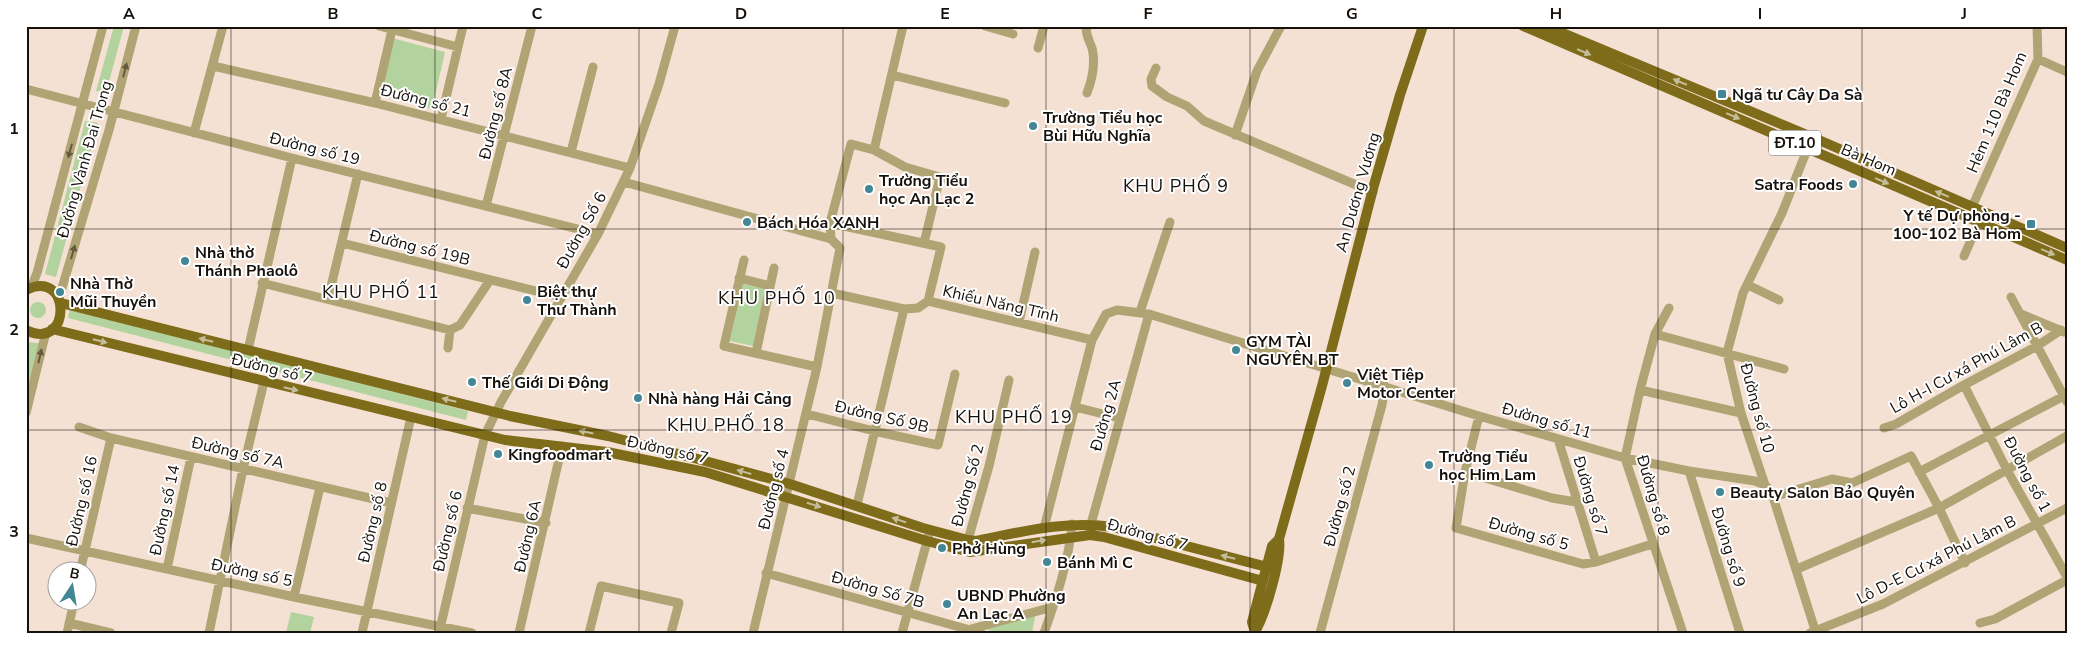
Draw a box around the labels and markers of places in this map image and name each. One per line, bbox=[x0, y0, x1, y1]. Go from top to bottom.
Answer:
place label: Ngã tư Cây Da Sà bbox=[1732, 84, 1863, 106]
marker: Ngã tư Cây Da Sà bbox=[1716, 88, 1728, 100]
place label: Trường Tiểu học Bùi Hữu Nghĩa bbox=[1043, 107, 1163, 147]
marker: Trường Tiểu học Bùi Hữu Nghĩa bbox=[1027, 120, 1039, 132]
place label: Trường Tiểu học An Lạc 2 bbox=[879, 170, 974, 210]
place label: Satra Foods bbox=[1754, 174, 1843, 196]
marker: Satra Foods bbox=[1847, 178, 1859, 190]
marker: Trường Tiểu học An Lạc 2 bbox=[863, 183, 875, 195]
place label: Y tế Dự phòng - 100-102 Bà Hom bbox=[1892, 205, 2021, 245]
place label: Bách Hóa XANH bbox=[757, 212, 879, 234]
marker: Bách Hóa XANH bbox=[741, 216, 753, 228]
marker: Y tế Dự phòng - 100-102 Bà Hom bbox=[2025, 218, 2037, 230]
place label: Nhà thờ Thánh Phaolô bbox=[195, 242, 298, 282]
marker: Nhà thờ Thánh Phaolô bbox=[179, 255, 191, 267]
place label: Nhà Thờ Mũi Thuyền bbox=[70, 273, 156, 313]
place label: Biệt thự Thư Thành bbox=[537, 281, 617, 321]
marker: Nhà Thờ Mũi Thuyền bbox=[54, 286, 66, 298]
marker: Biệt thự Thư Thành bbox=[521, 294, 533, 306]
place label: GYM TÀI NGUYÊN BT bbox=[1246, 331, 1339, 371]
marker: GYM TÀI NGUYÊN BT bbox=[1230, 344, 1242, 356]
place label: Việt Tiệp Motor Center bbox=[1356, 364, 1456, 404]
place label: Thế Giới Di Động bbox=[482, 372, 609, 394]
marker: Thế Giới Di Động bbox=[466, 376, 478, 388]
marker: Việt Tiệp Motor Center bbox=[1341, 377, 1353, 389]
place label: Nhà hàng Hải Cảng bbox=[648, 388, 792, 410]
marker: Nhà hàng Hải Cảng bbox=[632, 392, 644, 404]
place label: Kingfoodmart bbox=[508, 444, 612, 466]
place label: Trường Tiểu học Him Lam bbox=[1439, 446, 1536, 486]
marker: Kingfoodmart bbox=[492, 448, 504, 460]
marker: Trường Tiểu học Him Lam bbox=[1423, 459, 1435, 471]
place label: Beauty Salon Bảo Quyên bbox=[1730, 482, 1915, 504]
marker: Beauty Salon Bảo Quyên bbox=[1714, 486, 1726, 498]
place label: Phở Hùng bbox=[952, 538, 1026, 560]
marker: Phở Hùng bbox=[936, 542, 948, 554]
place label: Bánh Mì C bbox=[1057, 552, 1133, 574]
marker: Bánh Mì C bbox=[1041, 556, 1053, 568]
place label: UBND Phường An Lạc A bbox=[957, 585, 1066, 625]
marker: UBND Phường An Lạc A bbox=[941, 598, 953, 610]

